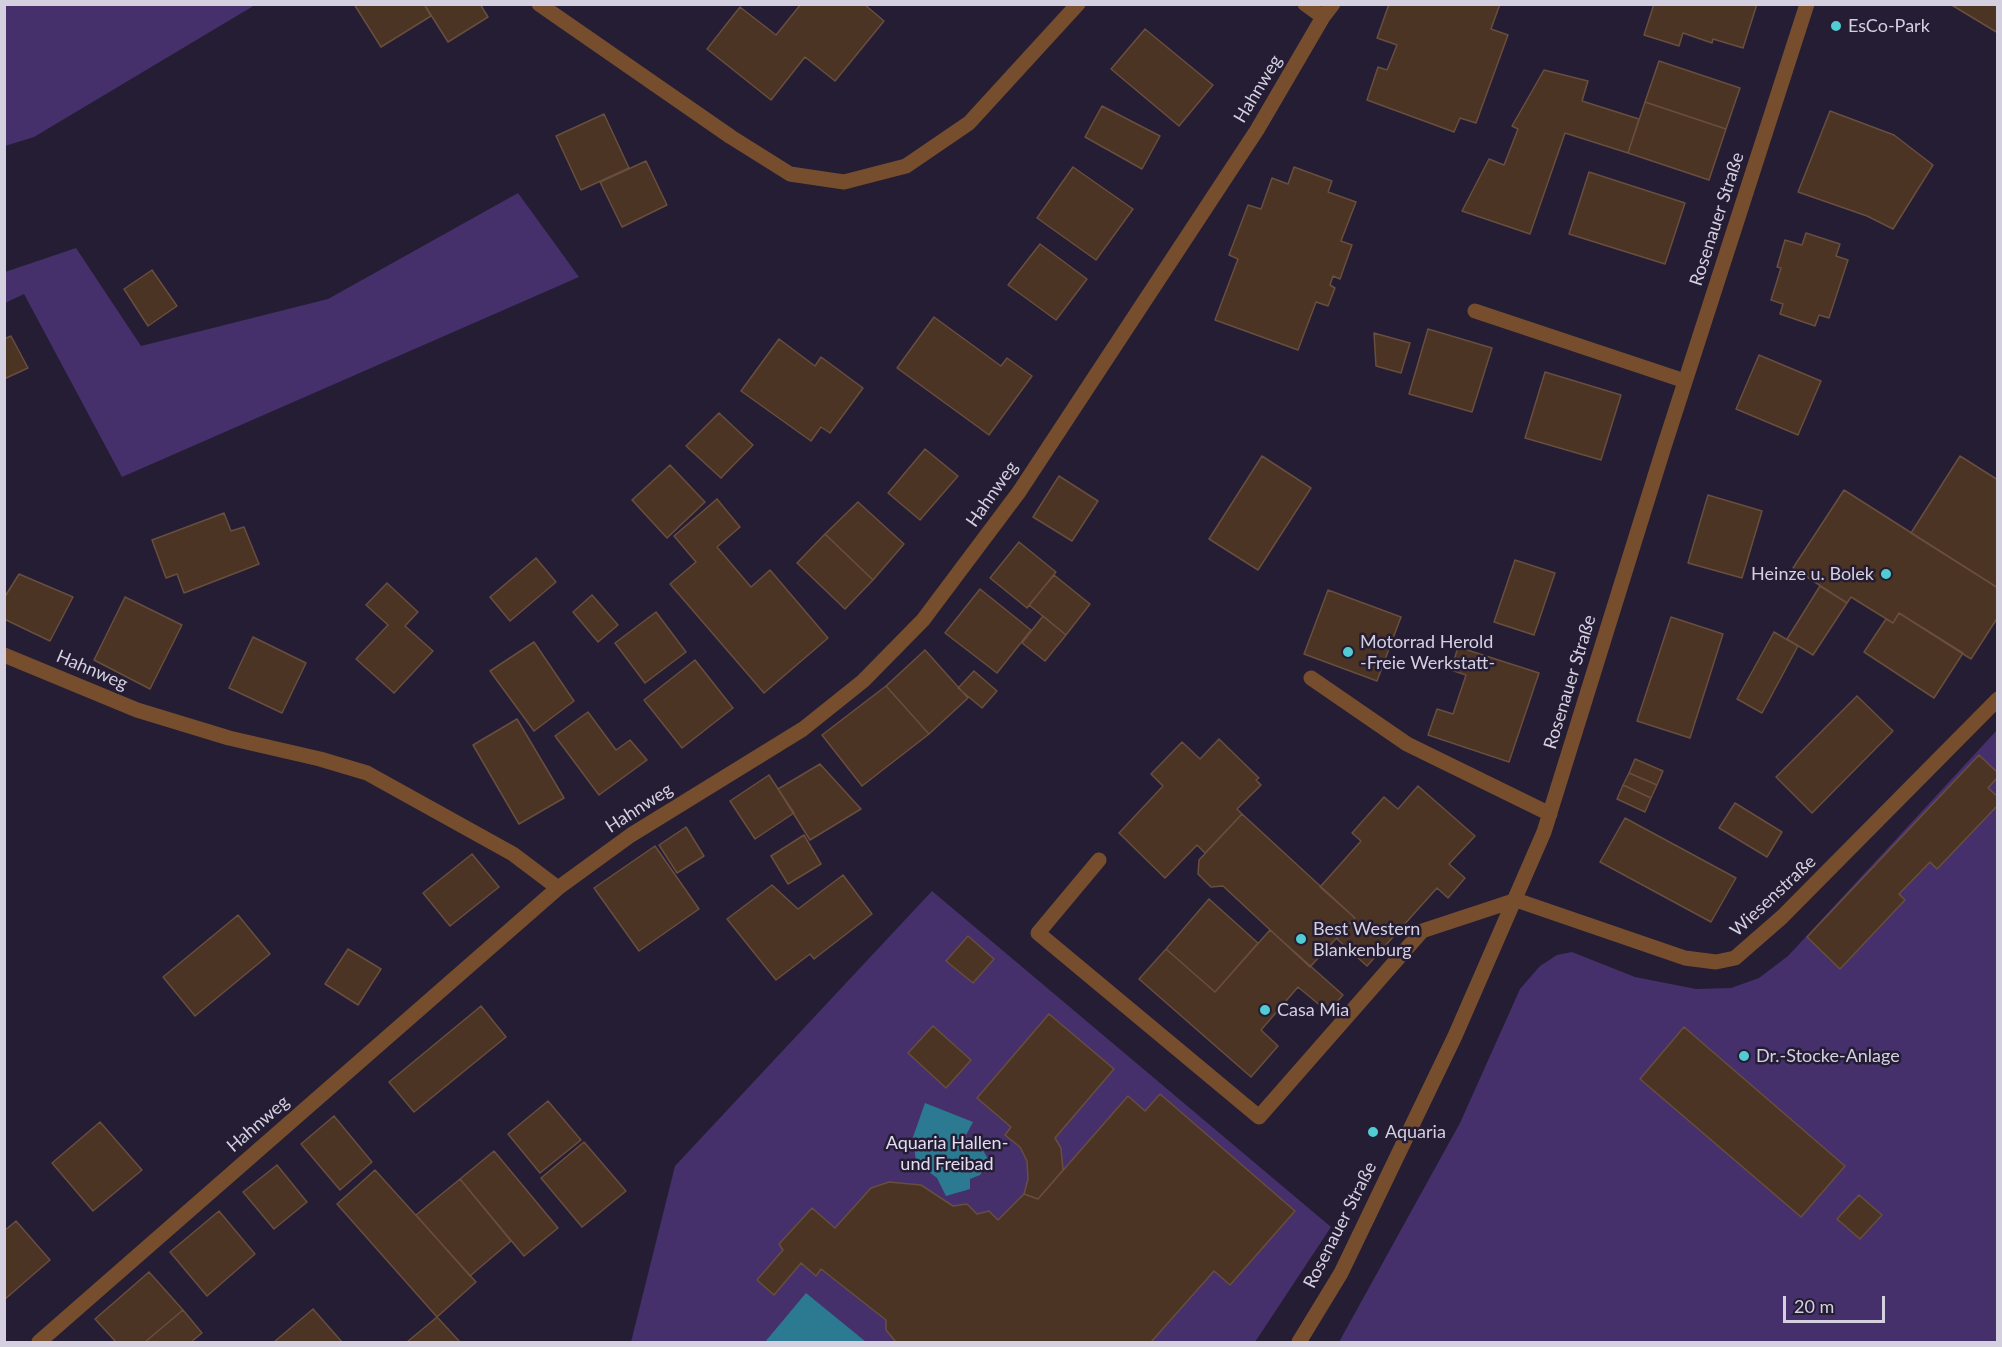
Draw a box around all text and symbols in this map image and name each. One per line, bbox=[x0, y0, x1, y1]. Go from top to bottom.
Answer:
place label: EsCo-Park bbox=[1848, 15, 1930, 37]
marker: EsCo-Park bbox=[1829, 19, 1843, 33]
street label: Hahnweg bbox=[1229, 51, 1287, 127]
street label: Rosenauer Straße bbox=[1685, 150, 1749, 288]
street label: Hahnweg bbox=[962, 457, 1022, 531]
place label: Heinze u. Bolek bbox=[1751, 563, 1874, 585]
marker: Heinze u. Bolek bbox=[1879, 567, 1893, 581]
street label: Rosenauer Straße bbox=[1539, 612, 1601, 752]
place label: Motorrad Herold -Freie Werkstatt- bbox=[1360, 631, 1495, 674]
street label: Hahnweg bbox=[53, 645, 131, 695]
marker: Motorrad Herold -Freie Werkstatt- bbox=[1341, 645, 1355, 659]
street label: Hahnweg bbox=[602, 778, 676, 838]
street label: Wiesenstraße bbox=[1726, 851, 1820, 941]
place label: Best Western Blankenburg bbox=[1313, 918, 1420, 960]
marker: Best Western Blankenburg bbox=[1294, 932, 1308, 946]
place label: Casa Mia bbox=[1277, 999, 1349, 1021]
marker: Casa Mia bbox=[1258, 1003, 1272, 1017]
place label: Dr.-Stocke-Anlage bbox=[1756, 1045, 1900, 1067]
marker: Dr.-Stocke-Anlage bbox=[1737, 1049, 1751, 1063]
street label: Hahnweg bbox=[222, 1091, 294, 1157]
place label: Aquaria bbox=[1385, 1121, 1446, 1143]
marker: Aquaria bbox=[1366, 1125, 1380, 1139]
park label: Aquaria Hallen- und Freibad bbox=[886, 1132, 1008, 1174]
street label: Rosenauer Straße bbox=[1299, 1158, 1381, 1292]
scale bar bbox=[1786, 1284, 1888, 1322]
text: 20 m bbox=[1794, 1295, 1834, 1317]

